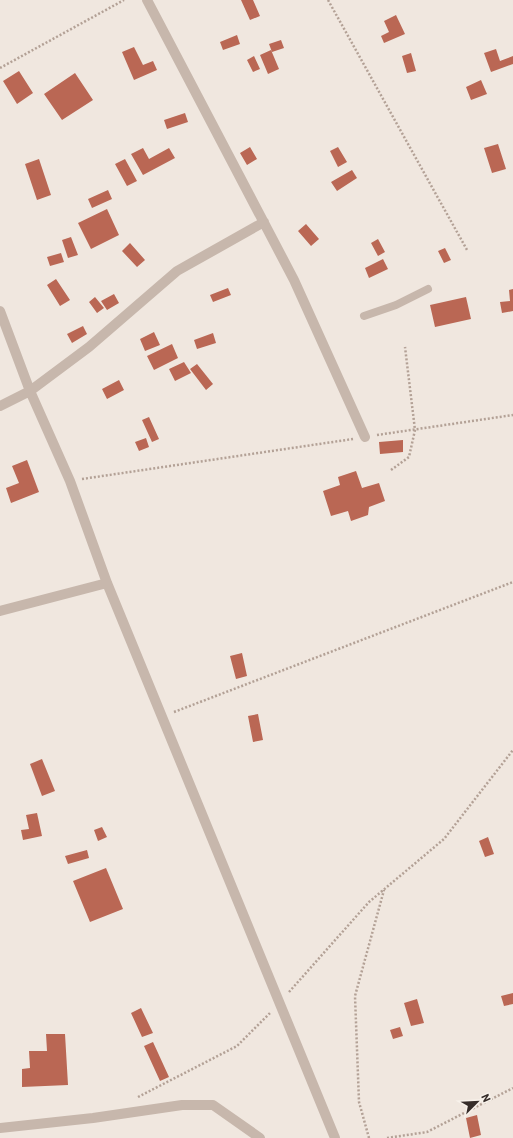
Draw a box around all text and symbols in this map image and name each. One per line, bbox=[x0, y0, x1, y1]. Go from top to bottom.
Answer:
north arrow bbox=[457, 1082, 497, 1122]
text: N bbox=[479, 1092, 494, 1104]

